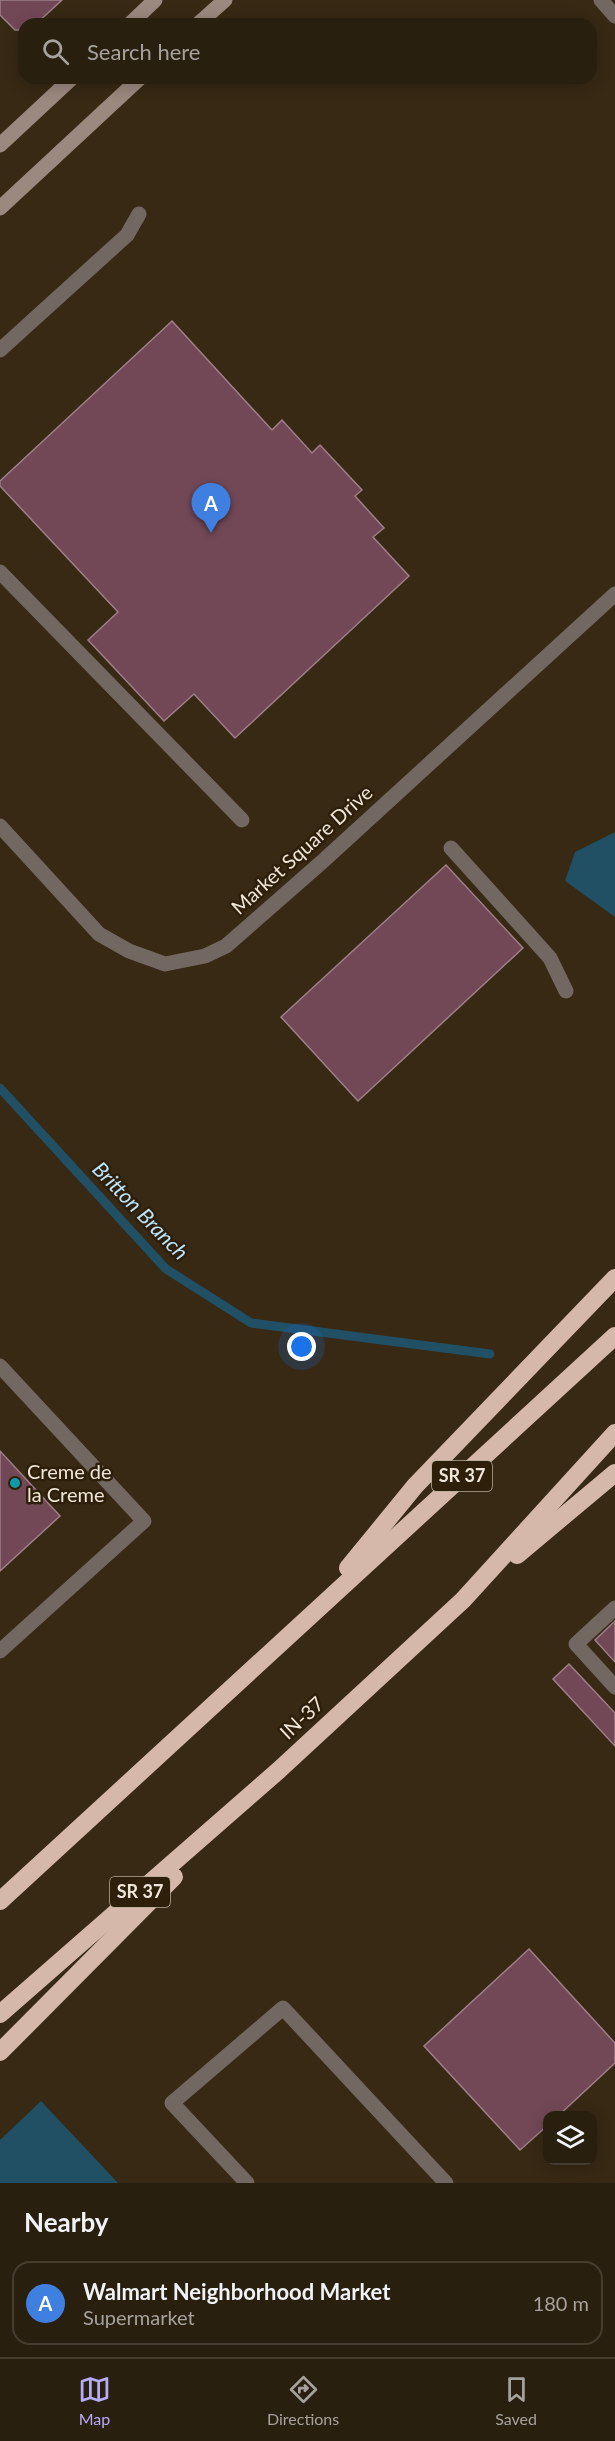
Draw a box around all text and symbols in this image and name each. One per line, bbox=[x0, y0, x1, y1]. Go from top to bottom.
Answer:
search box bbox=[18, 18, 597, 84]
icon: search bbox=[39, 35, 72, 68]
text: Search here bbox=[87, 38, 200, 65]
pin: A bbox=[192, 484, 230, 533]
street label: Market Square Drive bbox=[226, 780, 377, 919]
water label: Britton Branch bbox=[88, 1156, 194, 1264]
your location bbox=[287, 1332, 316, 1361]
place label: Creme de la Creme bbox=[27, 1459, 112, 1506]
road number: SR 37 bbox=[432, 1461, 492, 1491]
marker: Creme de la Creme bbox=[8, 1476, 22, 1490]
street label: IN-37 bbox=[274, 1691, 328, 1744]
road number: SR 37 bbox=[110, 1877, 170, 1907]
map controls bbox=[543, 2111, 597, 2165]
button: layers bbox=[543, 2111, 597, 2165]
text: Nearby bbox=[24, 2206, 109, 2238]
text: Walmart Neighborhood Market bbox=[83, 2278, 390, 2305]
text: A bbox=[39, 2291, 52, 2315]
text: 180 m bbox=[533, 2291, 589, 2315]
text: Supermarket bbox=[83, 2305, 195, 2329]
tab: Map bbox=[78, 2373, 111, 2428]
tab: Directions bbox=[267, 2373, 339, 2428]
tab: Saved bbox=[495, 2373, 537, 2428]

